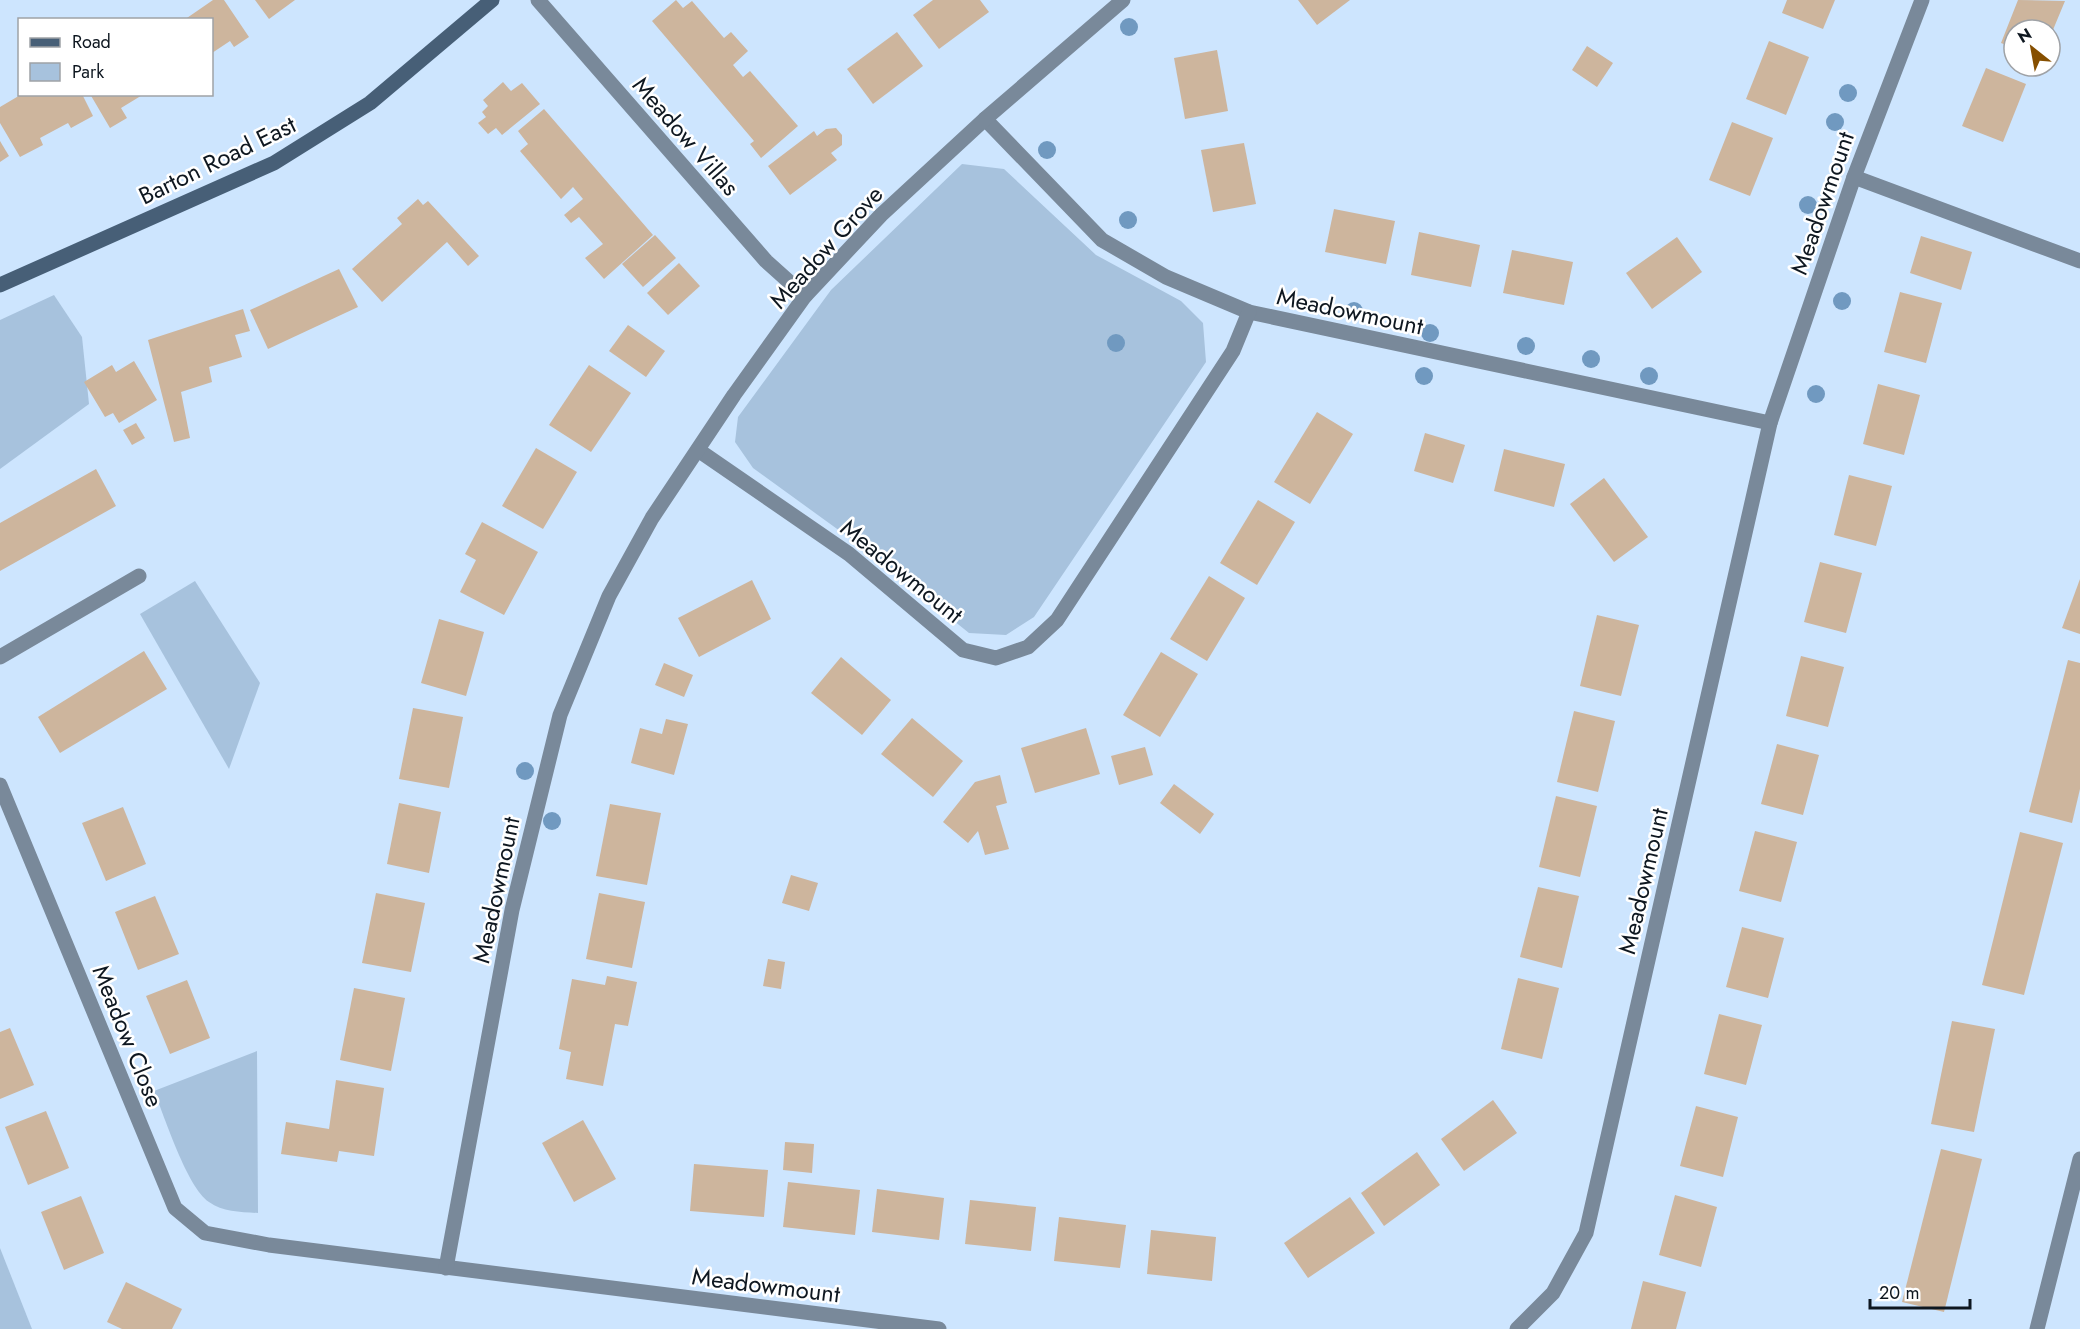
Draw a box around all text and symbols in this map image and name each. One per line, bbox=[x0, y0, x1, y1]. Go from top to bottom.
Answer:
legend bbox=[18, 18, 213, 96]
north arrow bbox=[2002, 18, 2062, 78]
text: N bbox=[2013, 22, 2036, 49]
text: Road bbox=[72, 29, 111, 55]
text: Park bbox=[72, 59, 104, 85]
street label: Meadow Villas bbox=[624, 69, 748, 203]
street label: Barton Road East bbox=[132, 107, 302, 213]
street label: Meadowmount bbox=[1781, 127, 1863, 279]
street label: Meadow Grove bbox=[761, 178, 891, 316]
street label: Meadowmount bbox=[1274, 278, 1427, 344]
street label: Meadowmount bbox=[833, 511, 971, 632]
street label: Meadowmount bbox=[1609, 804, 1677, 957]
street label: Meadowmount bbox=[463, 813, 529, 966]
street label: Meadow Close bbox=[84, 960, 172, 1112]
street label: Meadowmount bbox=[690, 1259, 842, 1311]
scale bar bbox=[1870, 1272, 1970, 1310]
text: 20 m bbox=[1879, 1280, 1919, 1306]

